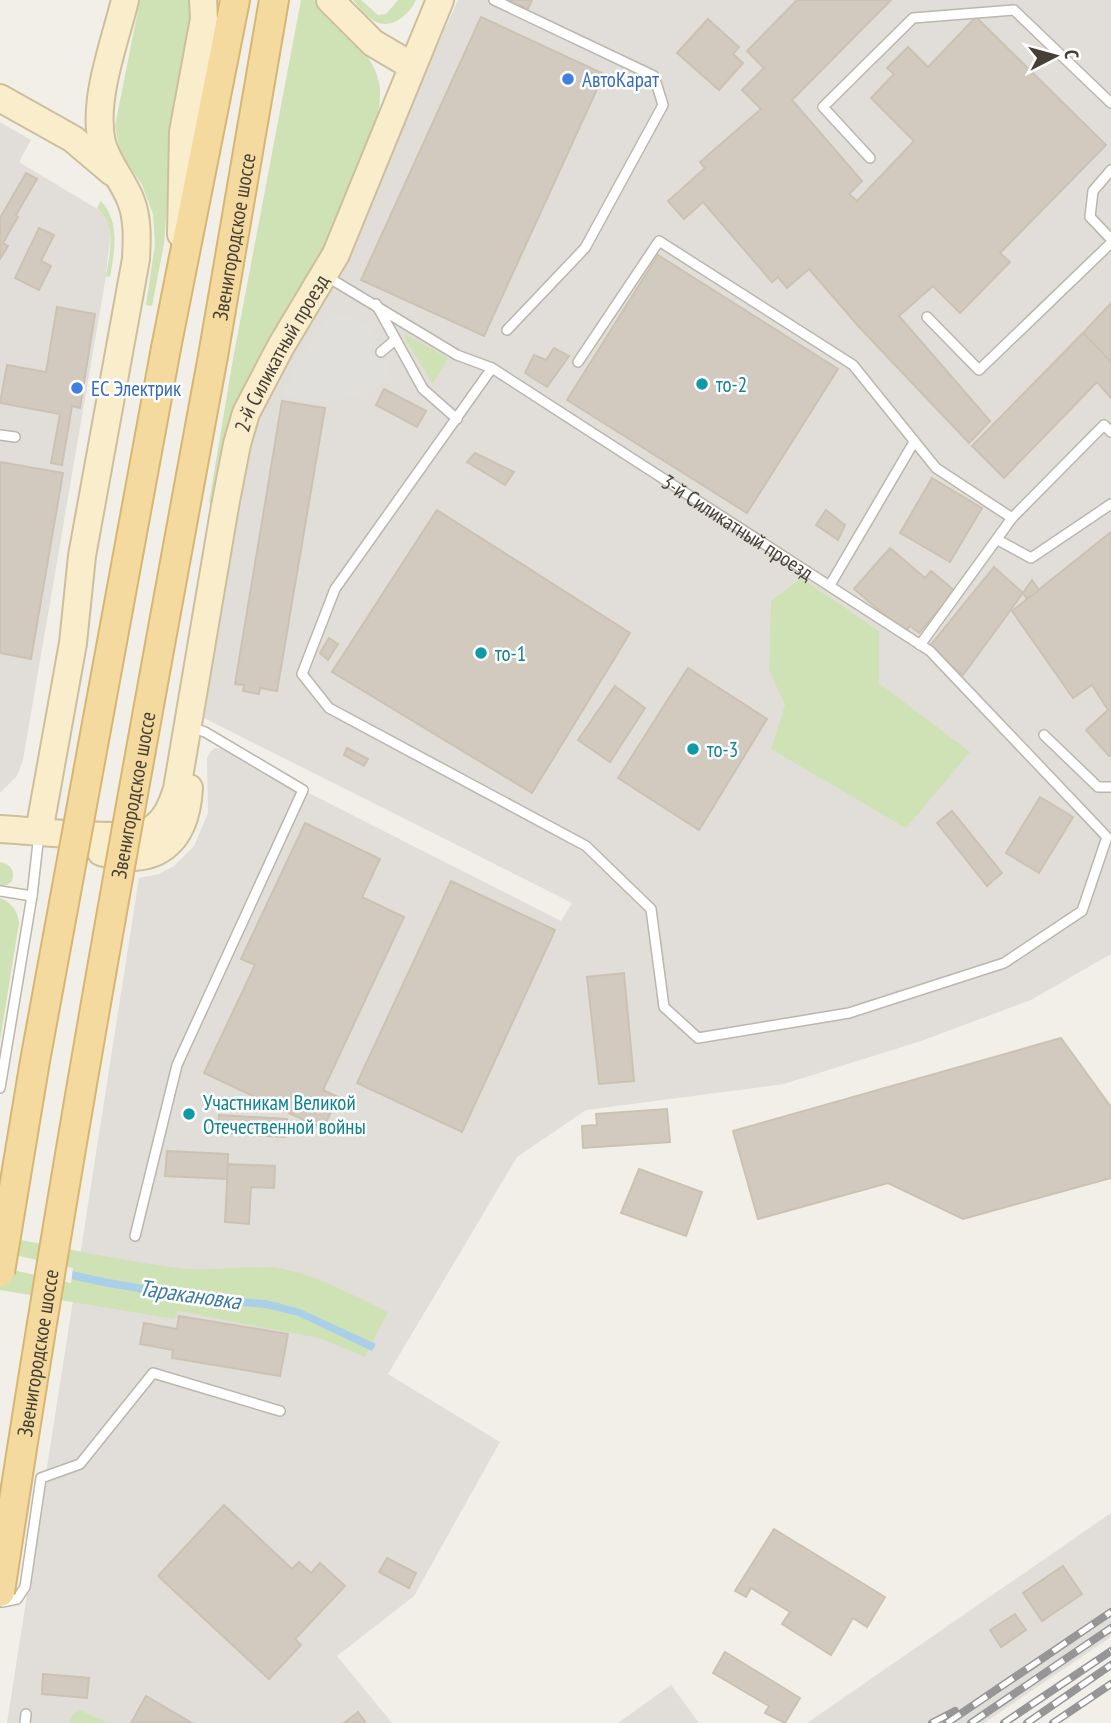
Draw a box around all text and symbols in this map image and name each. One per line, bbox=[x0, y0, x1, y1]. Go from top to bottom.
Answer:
north arrow bbox=[1020, 21, 1090, 91]
text: С bbox=[1060, 49, 1084, 60]
place label: АвтоКарат bbox=[582, 66, 659, 93]
marker: АвтоКарат bbox=[560, 71, 576, 87]
street label: Звенигородское шоссе bbox=[206, 151, 261, 322]
street label: 2-й Силикатный проезд bbox=[228, 269, 334, 435]
place label: то-2 bbox=[716, 371, 747, 398]
place label: ЕС Электрик bbox=[91, 375, 181, 402]
marker: то-2 bbox=[694, 376, 710, 392]
marker: ЕС Электрик bbox=[69, 380, 85, 396]
street label: 3-й Силикатный проезд bbox=[657, 468, 819, 586]
place label: то-1 bbox=[495, 640, 526, 667]
marker: то-1 bbox=[473, 645, 489, 661]
street label: Звенигородское шоссе bbox=[105, 709, 161, 881]
place label: то-3 bbox=[707, 736, 738, 763]
marker: то-3 bbox=[685, 741, 701, 757]
place label: Участникам Великой Отечественной войны bbox=[203, 1089, 366, 1140]
marker: Участникам Великой Отечественной войны bbox=[181, 1106, 197, 1122]
street label: Звенигородское шоссе bbox=[11, 1267, 64, 1439]
water label: Таракановка bbox=[137, 1273, 244, 1316]

